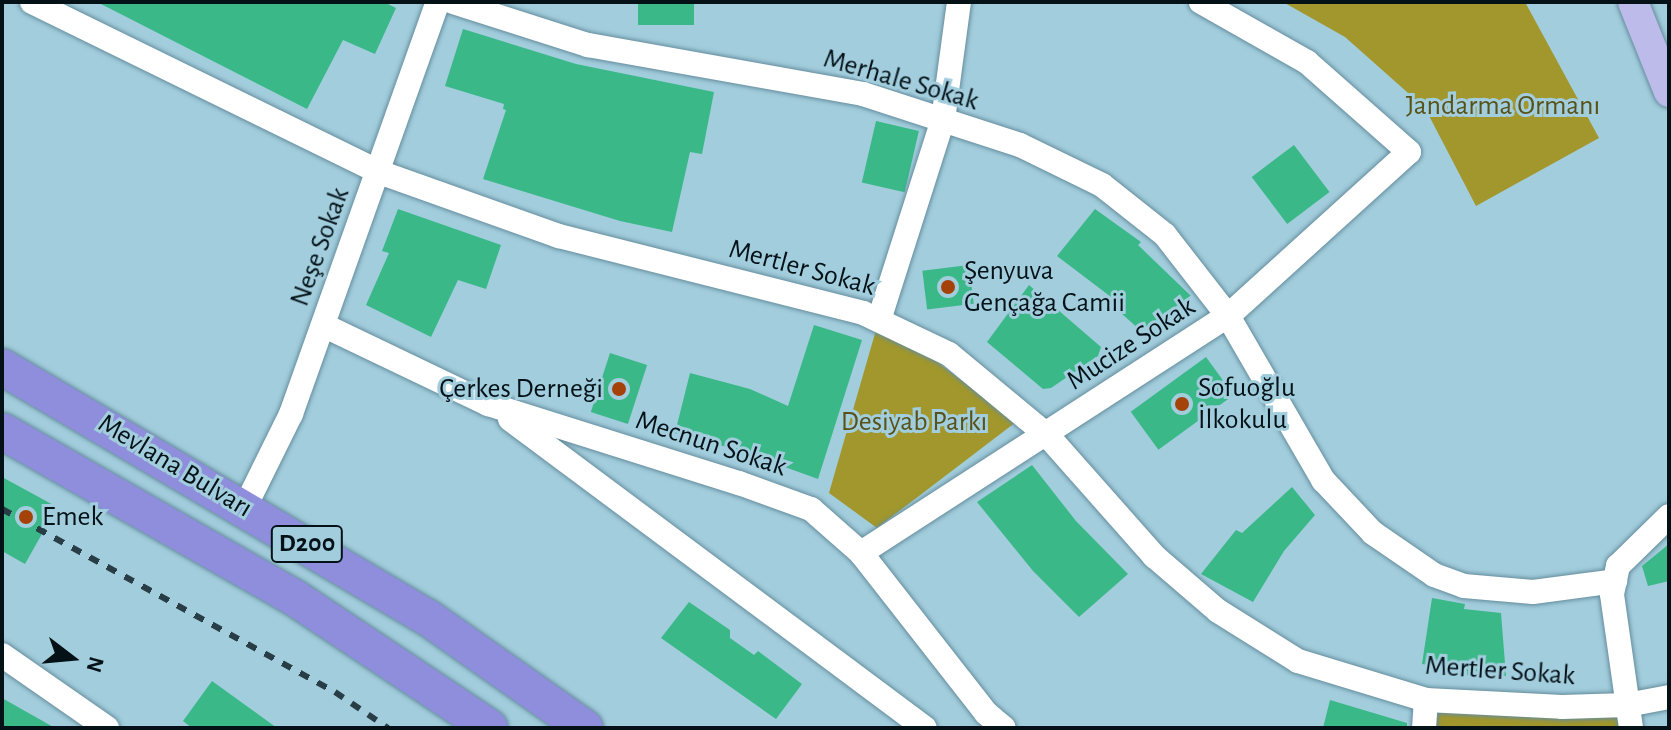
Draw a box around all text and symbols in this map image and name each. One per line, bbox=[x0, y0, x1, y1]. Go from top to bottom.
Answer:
street label: Merhale Sokak bbox=[820, 42, 982, 118]
park label: Jandarma Ormanı bbox=[1406, 89, 1600, 123]
street label: Neşe Sokak bbox=[283, 183, 357, 311]
street label: Mertler Sokak bbox=[725, 232, 879, 304]
place label: Şenyuva Gençağa Camii bbox=[964, 254, 1125, 320]
marker: Şenyuva Gençağa Camii bbox=[939, 278, 957, 296]
street label: Mucize Sokak bbox=[1060, 290, 1202, 398]
place label: Sofuoğlu İlkokulu bbox=[1198, 371, 1295, 437]
place label: Çerkes Derneği bbox=[439, 372, 603, 406]
marker: Çerkes Derneği bbox=[610, 380, 628, 398]
marker: Sofuoğlu İlkokulu bbox=[1173, 395, 1191, 413]
street label: Mecnun Sokak bbox=[631, 404, 791, 484]
park label: Desiyab Parkı bbox=[841, 405, 987, 439]
street label: Mevlana Bulvarı bbox=[92, 407, 258, 525]
place label: Emek bbox=[42, 500, 103, 534]
marker: Emek bbox=[17, 508, 35, 526]
road number: D200 bbox=[269, 522, 345, 566]
north arrow bbox=[32, 618, 112, 698]
street label: Mertler Sokak bbox=[1424, 649, 1576, 693]
text: N bbox=[82, 654, 108, 675]

